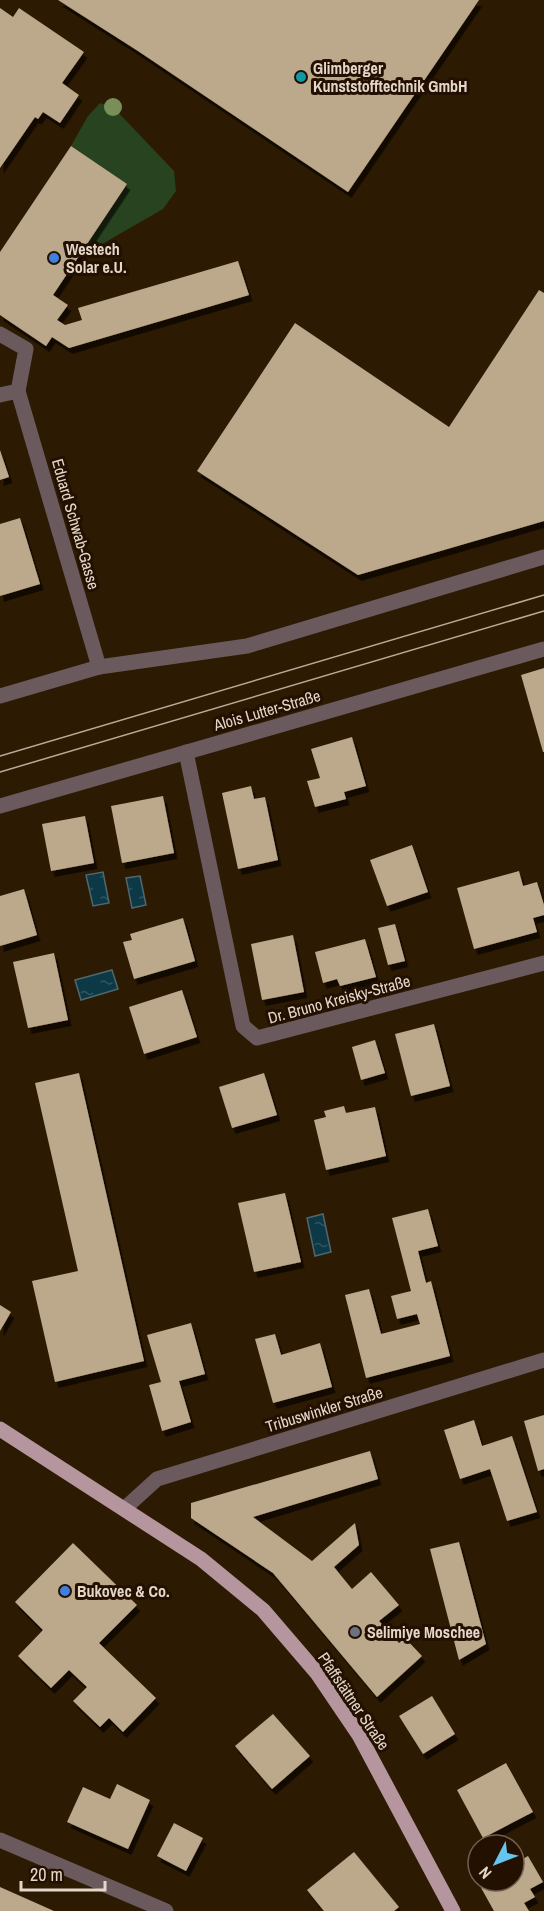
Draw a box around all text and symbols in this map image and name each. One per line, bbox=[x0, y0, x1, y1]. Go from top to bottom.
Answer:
place label: Glimberger Kunststofftechnik GmbH bbox=[313, 57, 468, 97]
marker: Glimberger Kunststofftechnik GmbH bbox=[294, 70, 308, 84]
place label: Westech Solar e.U. bbox=[66, 238, 127, 278]
marker: Westech Solar e.U. bbox=[47, 251, 61, 265]
street label: Eduard Schwab-Gasse bbox=[47, 456, 105, 592]
street label: Alois Lutter-Straße bbox=[210, 684, 323, 736]
street label: Dr. Bruno Kreisky-Straße bbox=[265, 969, 413, 1029]
street label: Tribuswinkler Straße bbox=[263, 1381, 385, 1437]
place label: Bukovec & Co. bbox=[77, 1580, 170, 1602]
marker: Bukovec & Co. bbox=[58, 1584, 72, 1598]
place label: Selimiye Moschee bbox=[367, 1621, 480, 1643]
marker: Selimiye Moschee bbox=[348, 1625, 362, 1639]
street label: Pfaffstättner Straße bbox=[313, 1648, 395, 1754]
north arrow bbox=[466, 1833, 526, 1893]
scale bar bbox=[21, 1854, 105, 1892]
text: 20 m bbox=[30, 1862, 63, 1887]
text: N bbox=[474, 1862, 496, 1884]

